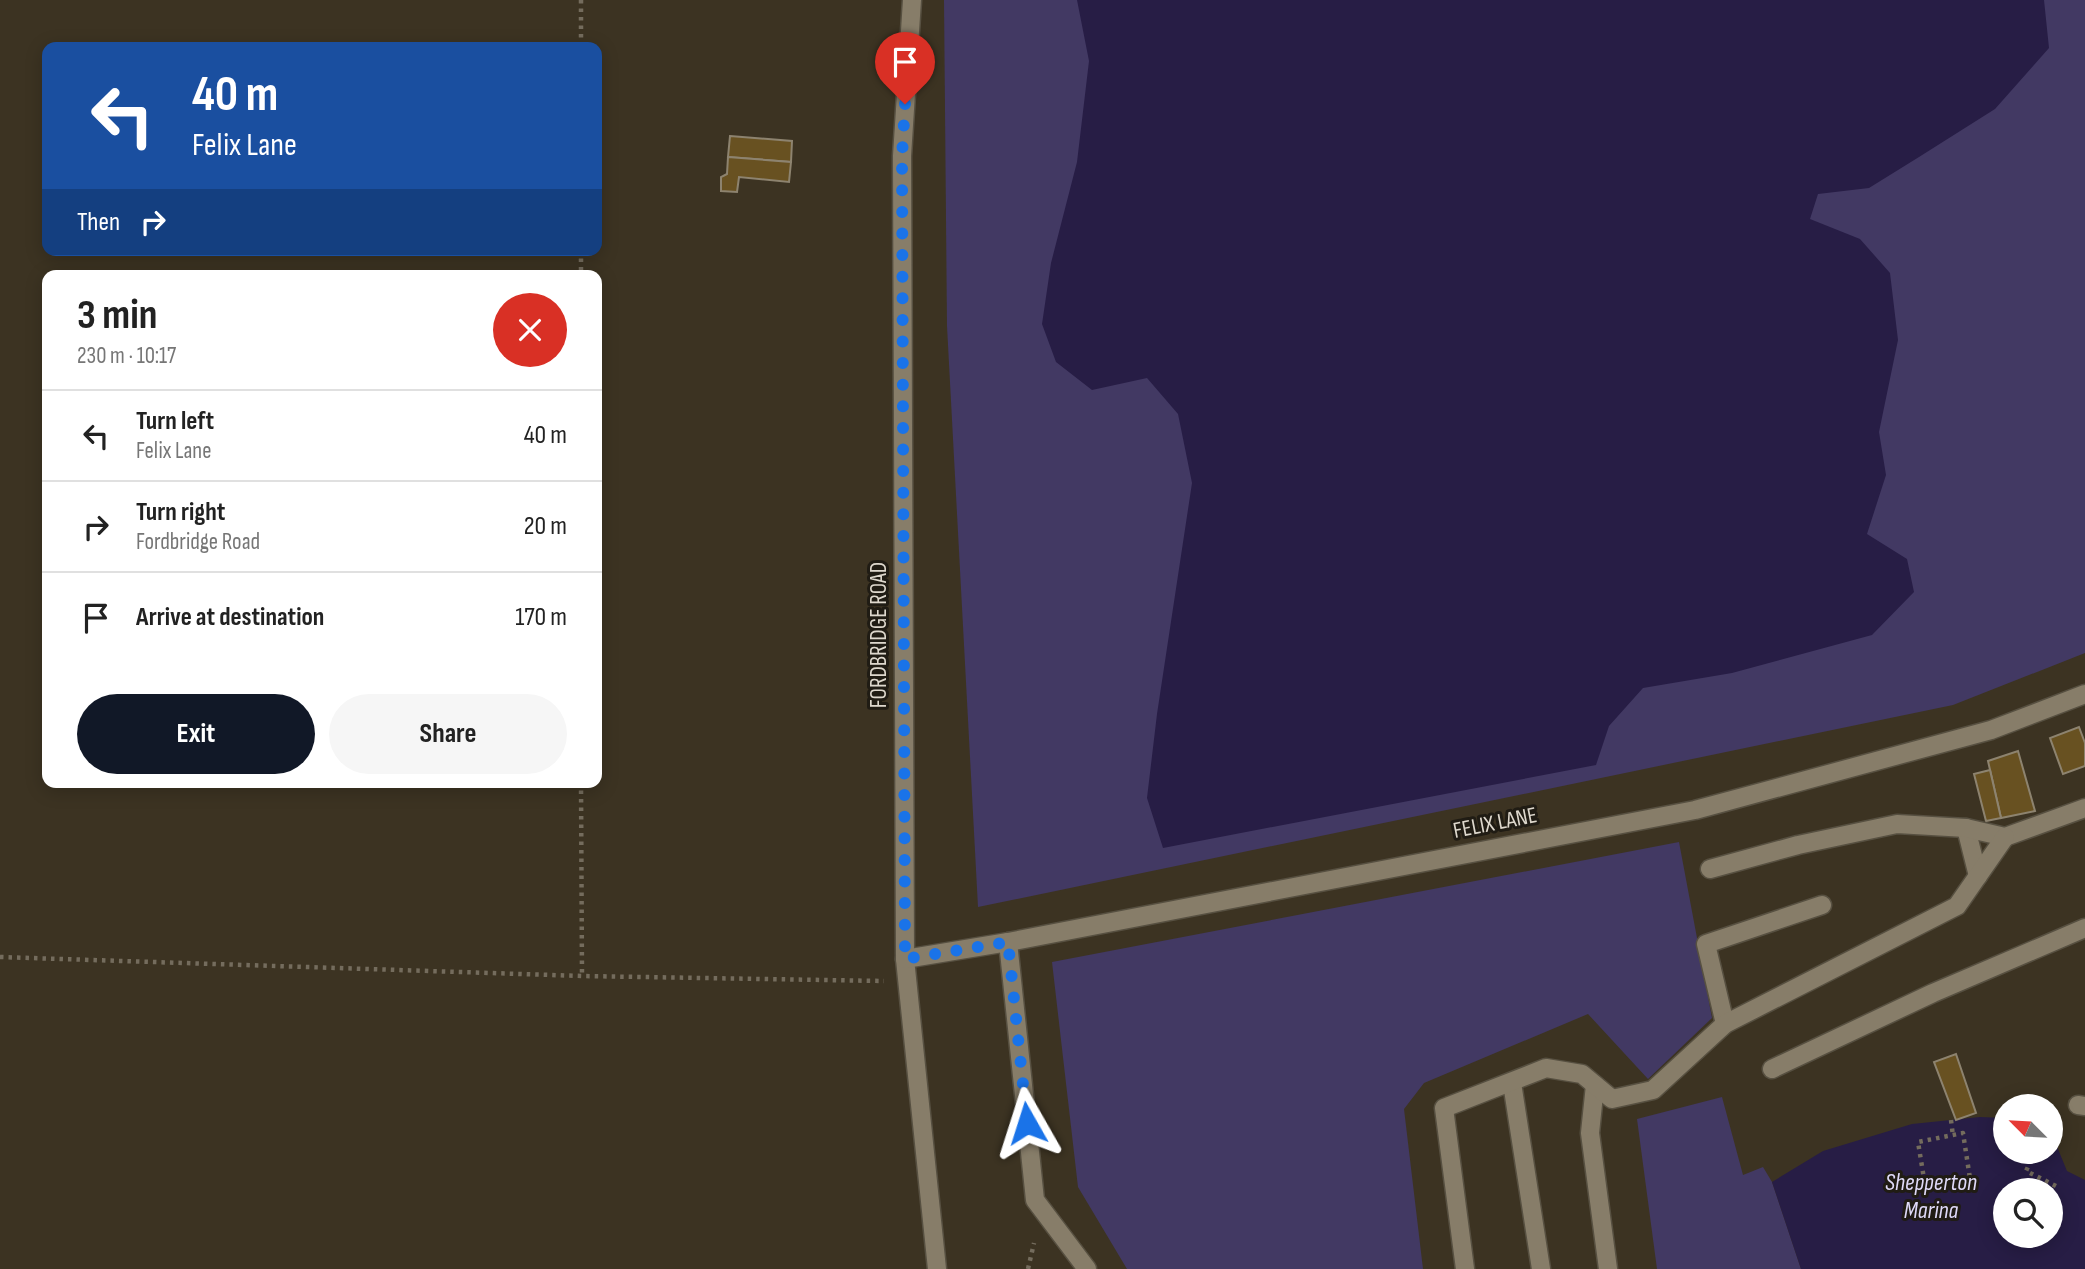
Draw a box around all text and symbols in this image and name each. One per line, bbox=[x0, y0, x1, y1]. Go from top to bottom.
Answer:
pin bbox=[875, 32, 935, 104]
icon: arrive bbox=[886, 43, 924, 81]
text: 40 m bbox=[192, 66, 278, 125]
icon: left bbox=[77, 70, 168, 161]
text: Felix Lane bbox=[192, 126, 297, 165]
icon: right bbox=[134, 203, 172, 241]
text: Then bbox=[77, 207, 120, 238]
text: 3 min bbox=[77, 290, 157, 341]
button: close bbox=[493, 293, 567, 367]
text: 230 m · 10:17 bbox=[77, 342, 176, 370]
text: Turn left bbox=[136, 406, 214, 437]
icon: left bbox=[77, 417, 115, 455]
text: 40 m bbox=[524, 420, 567, 451]
text: Felix Lane bbox=[136, 437, 211, 465]
text: Turn right bbox=[136, 497, 225, 528]
icon: right bbox=[77, 508, 115, 546]
text: 20 m bbox=[524, 511, 567, 542]
text: Fordbridge Road bbox=[136, 528, 260, 556]
street label: FORDBRIDGE ROAD bbox=[865, 562, 893, 708]
icon: arrive bbox=[77, 599, 115, 637]
text: Arrive at destination bbox=[136, 602, 324, 633]
text: 170 m bbox=[515, 602, 567, 633]
button: Exit bbox=[77, 694, 315, 774]
button: Share bbox=[329, 694, 567, 774]
street label: FELIX LANE bbox=[1451, 801, 1539, 845]
position arrow bbox=[990, 1086, 1064, 1160]
north arrow bbox=[1993, 1094, 2063, 1164]
map controls bbox=[1993, 1094, 2063, 1248]
water label: Shepperton Marina bbox=[1885, 1168, 1977, 1225]
button: search bbox=[1993, 1178, 2063, 1248]

